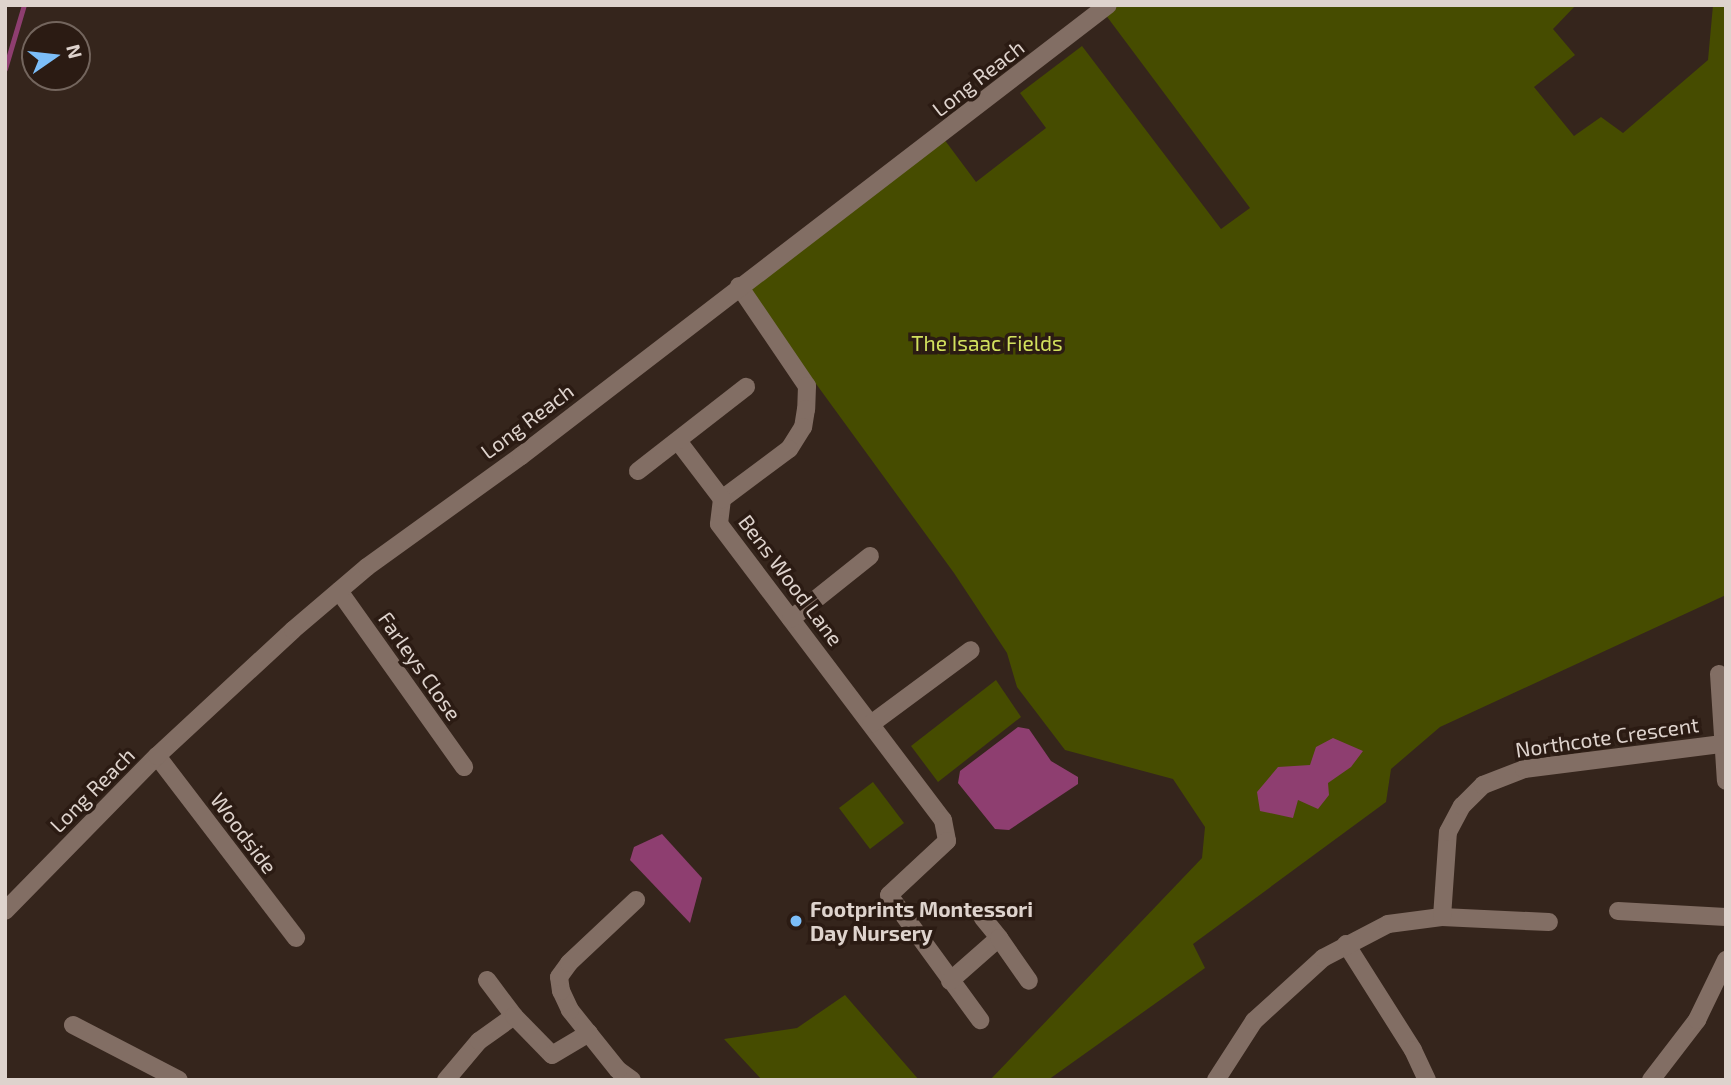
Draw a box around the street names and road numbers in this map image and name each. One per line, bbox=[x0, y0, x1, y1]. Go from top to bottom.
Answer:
street label: Long Reach bbox=[927, 34, 1029, 122]
street label: Long Reach bbox=[476, 378, 578, 464]
street label: Bens Wood Lane bbox=[733, 509, 849, 651]
street label: Farleys Close bbox=[373, 607, 467, 725]
street label: Northcote Crescent bbox=[1514, 712, 1700, 762]
street label: Long Reach bbox=[44, 742, 140, 838]
street label: Woodside bbox=[205, 788, 283, 878]

